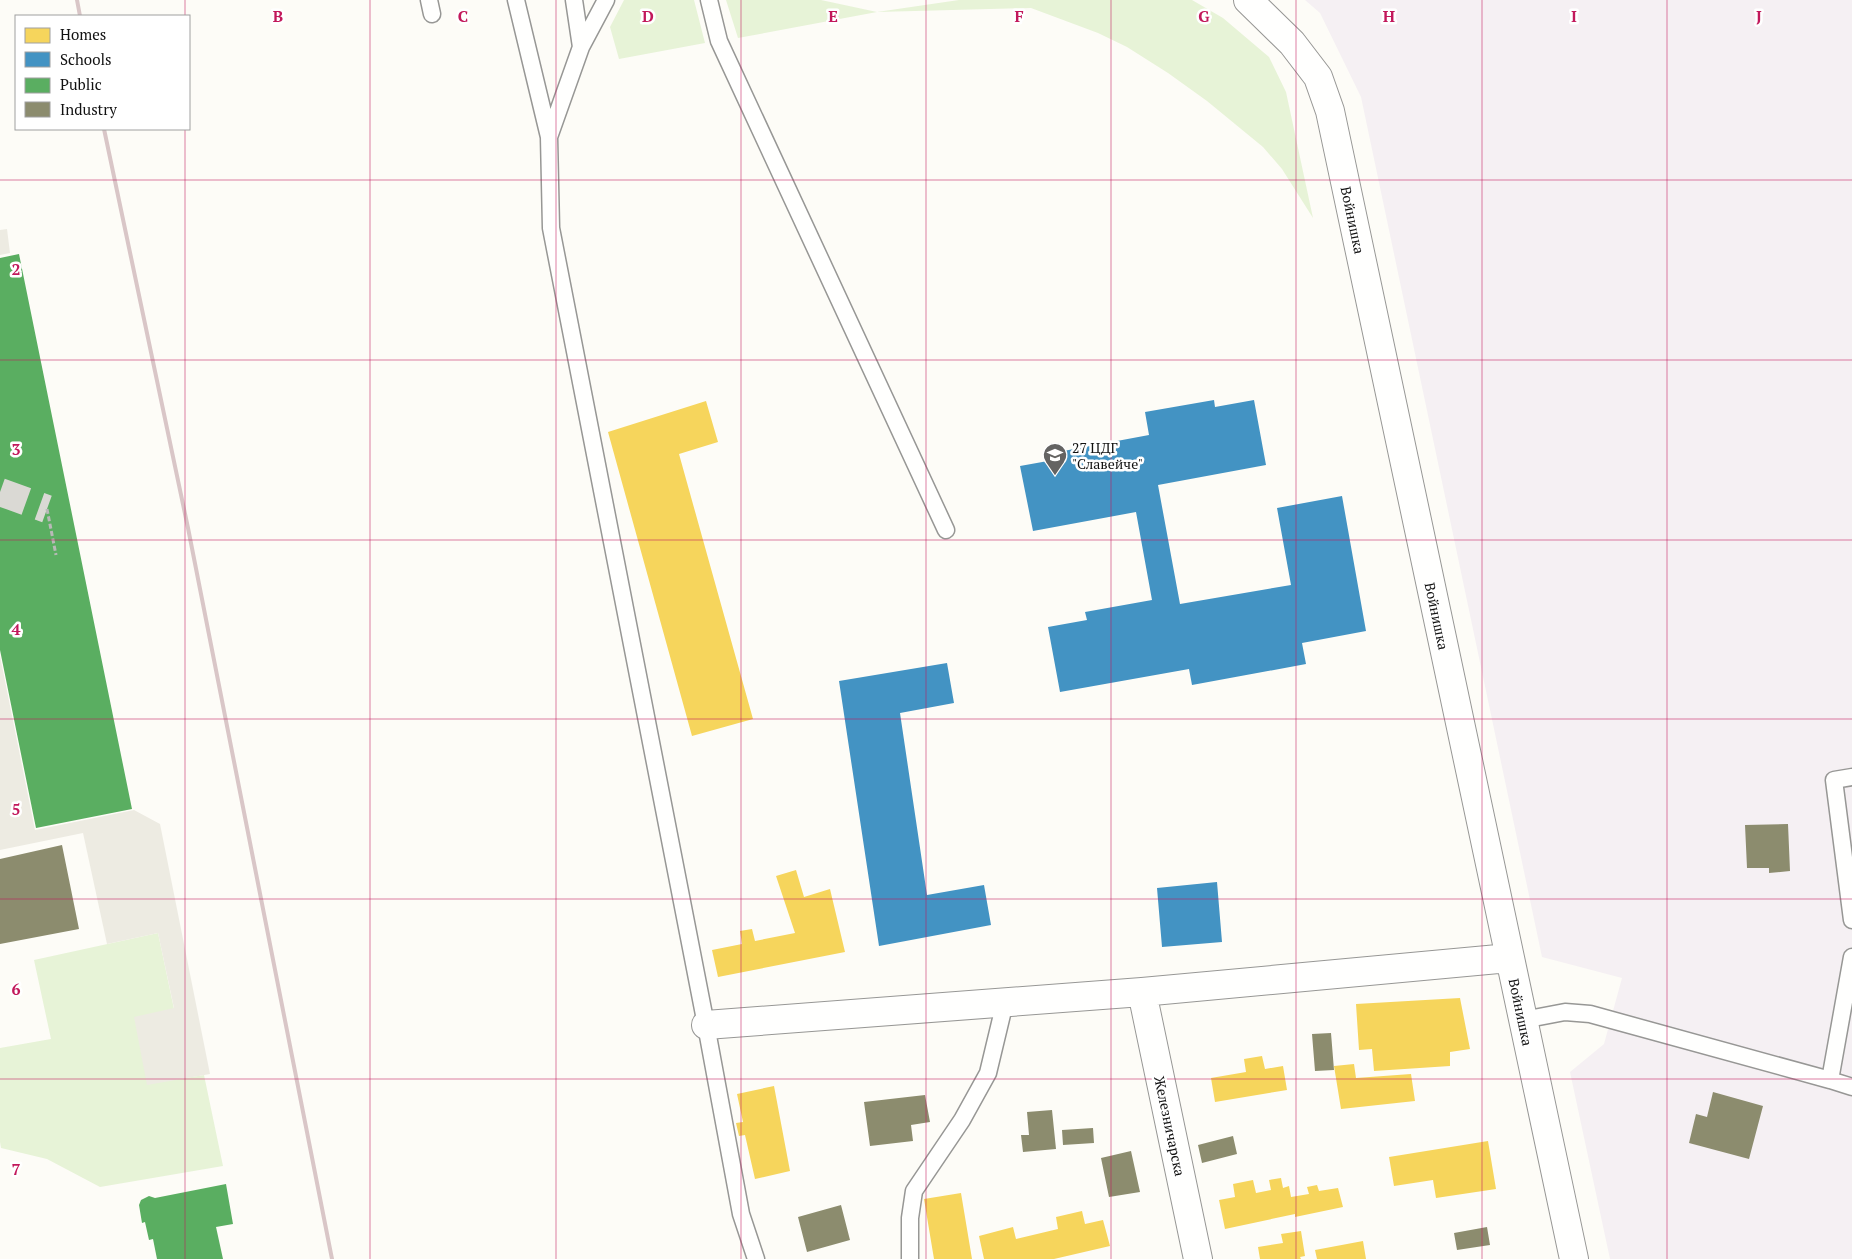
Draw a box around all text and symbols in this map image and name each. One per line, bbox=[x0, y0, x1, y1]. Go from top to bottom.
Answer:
text: B bbox=[273, 5, 283, 27]
text: C bbox=[458, 5, 468, 27]
text: D bbox=[642, 5, 654, 27]
text: E bbox=[828, 5, 838, 27]
text: F bbox=[1014, 5, 1024, 27]
text: G bbox=[1198, 5, 1210, 27]
text: H bbox=[1383, 5, 1395, 27]
text: I bbox=[1571, 5, 1577, 27]
text: J bbox=[1756, 5, 1762, 27]
legend bbox=[15, 15, 190, 130]
text: Homes bbox=[60, 24, 106, 44]
text: Schools bbox=[60, 49, 111, 69]
text: Public bbox=[60, 74, 102, 94]
text: Industry bbox=[60, 99, 117, 119]
street label: Войнишка bbox=[1337, 185, 1369, 255]
text: 2 bbox=[11, 258, 21, 280]
text: 3 bbox=[11, 438, 21, 460]
place label: 27 ЦДГ "Славейче" bbox=[1072, 438, 1143, 473]
school or university icon: 27 ЦДГ "Славейче" bbox=[1042, 442, 1068, 476]
street label: Войнишка bbox=[1421, 581, 1453, 651]
text: 4 bbox=[11, 618, 21, 640]
text: 5 bbox=[11, 798, 21, 820]
street label: Войнишка bbox=[1505, 977, 1537, 1047]
text: 6 bbox=[11, 978, 21, 1000]
street label: Железничарска bbox=[1150, 1074, 1190, 1178]
text: 7 bbox=[11, 1158, 21, 1180]

